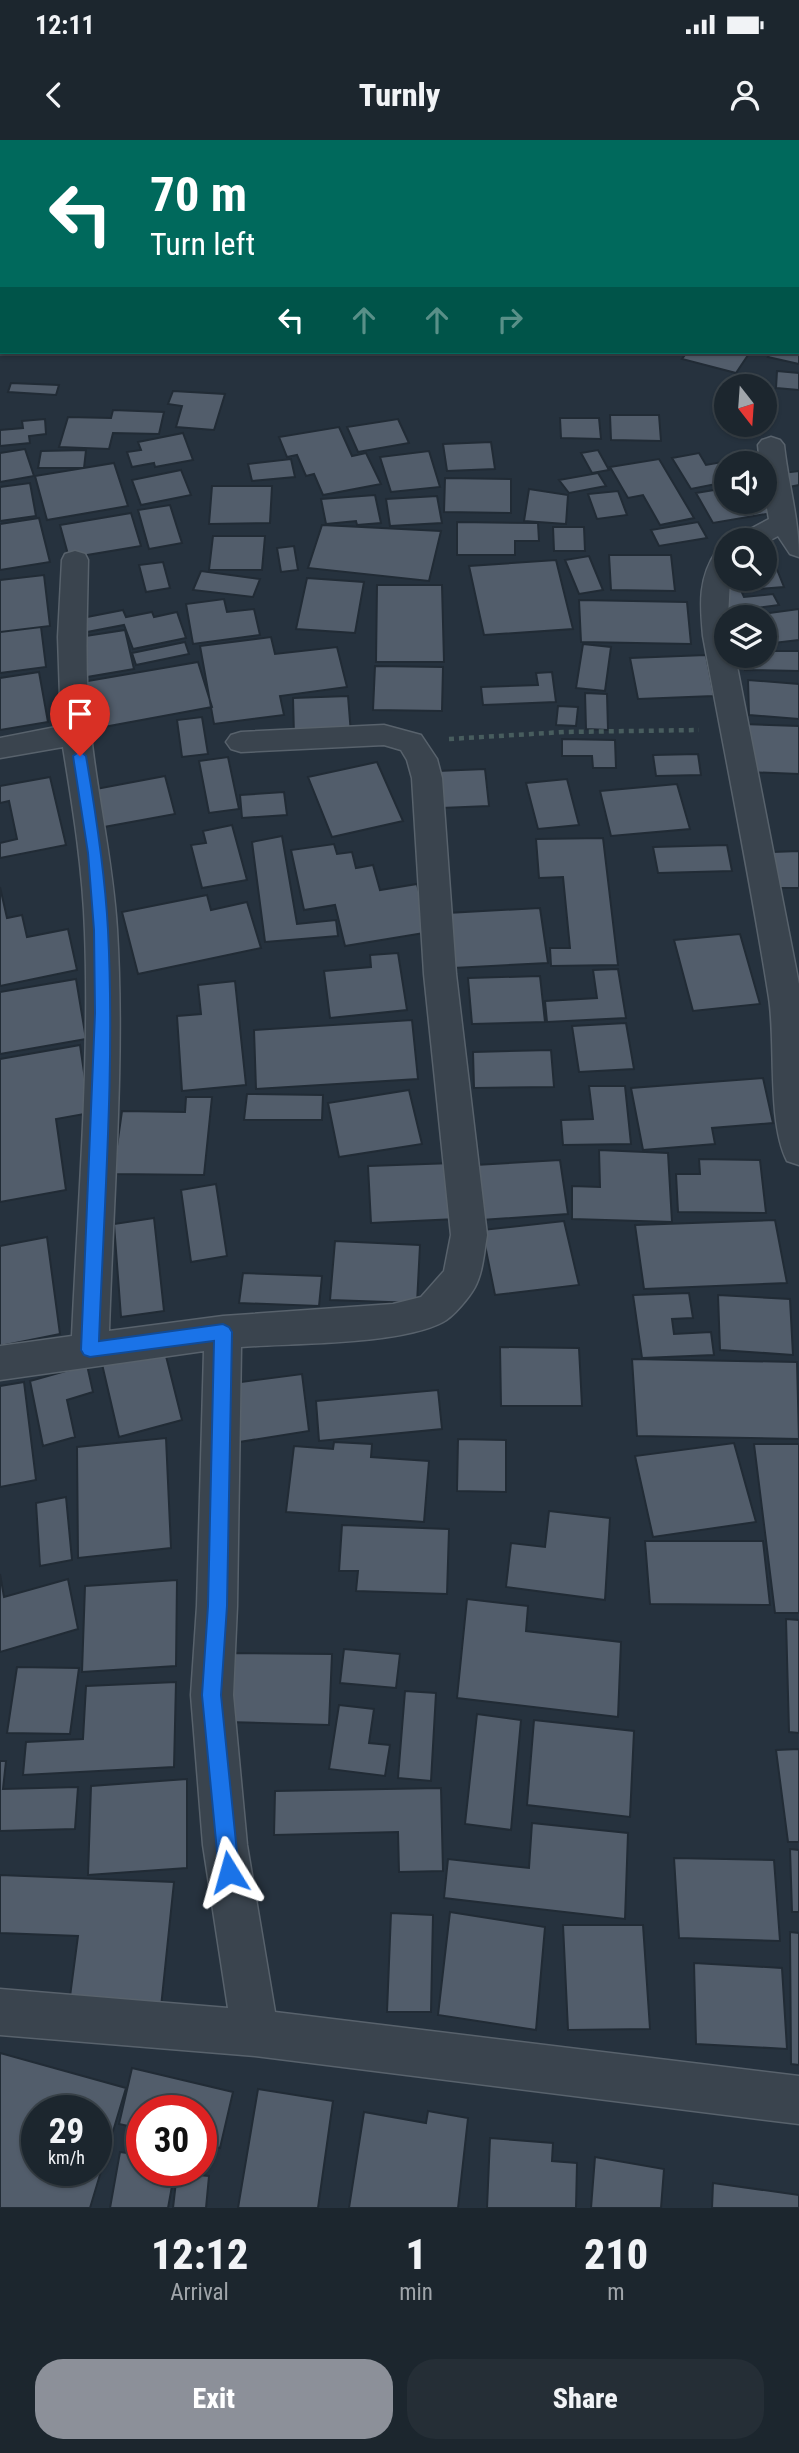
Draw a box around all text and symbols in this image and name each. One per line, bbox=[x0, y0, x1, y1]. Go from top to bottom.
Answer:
text: 12:11 bbox=[35, 10, 95, 40]
icon: back bbox=[35, 76, 73, 114]
text: Turnly bbox=[359, 76, 440, 114]
icon: person bbox=[726, 76, 764, 114]
text: 70 m bbox=[150, 166, 247, 223]
icon: left bbox=[35, 168, 126, 259]
text: Turn left bbox=[150, 225, 255, 263]
icon: left bbox=[272, 301, 310, 339]
icon: ahead bbox=[345, 301, 383, 339]
icon: ahead bbox=[418, 301, 456, 339]
icon: right bbox=[491, 301, 529, 339]
north arrow bbox=[714, 374, 777, 438]
map controls bbox=[714, 374, 777, 668]
button: sound bbox=[714, 451, 777, 514]
button: search bbox=[714, 528, 777, 591]
button: layers bbox=[714, 605, 777, 668]
pin bbox=[50, 684, 110, 756]
icon: arrive bbox=[61, 695, 99, 733]
position arrow bbox=[192, 1835, 266, 1909]
speed limit sign: 30 bbox=[126, 2095, 217, 2186]
text: 29 bbox=[49, 2111, 84, 2152]
text: km/h bbox=[48, 2147, 85, 2168]
text: 12:12 bbox=[151, 2230, 248, 2279]
text: 1 bbox=[405, 2230, 427, 2279]
text: 210 bbox=[584, 2230, 648, 2279]
text: Arrival bbox=[170, 2279, 229, 2306]
text: min bbox=[399, 2279, 433, 2306]
text: m bbox=[607, 2279, 625, 2306]
button: Exit bbox=[35, 2359, 393, 2439]
button: Share bbox=[407, 2359, 764, 2439]

